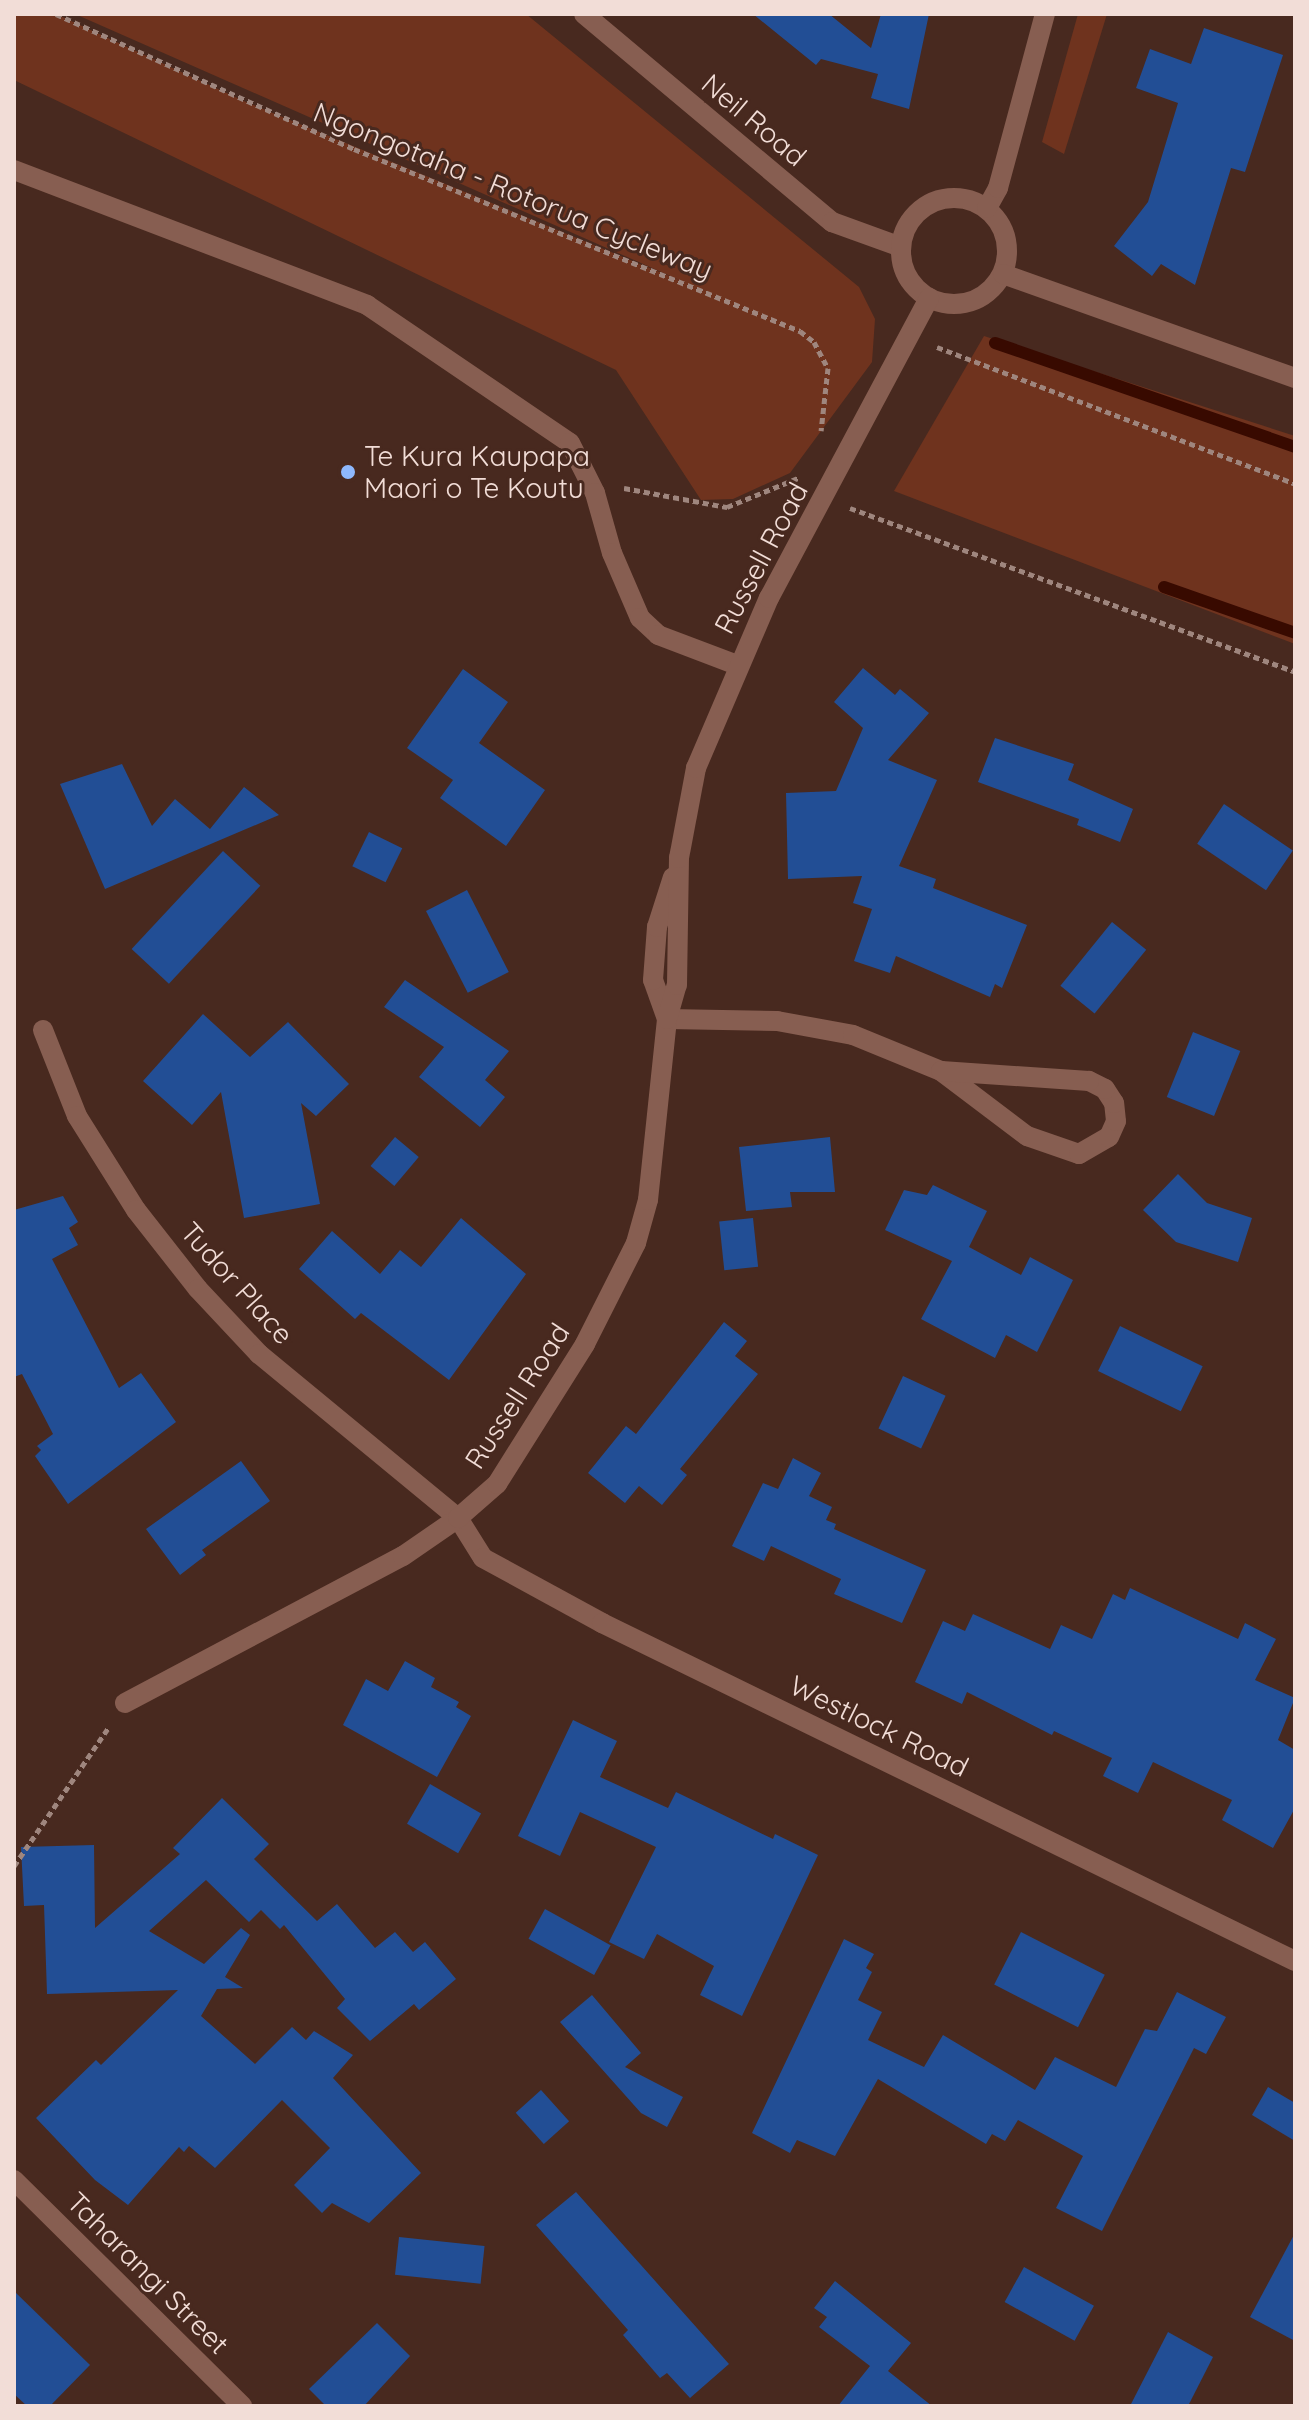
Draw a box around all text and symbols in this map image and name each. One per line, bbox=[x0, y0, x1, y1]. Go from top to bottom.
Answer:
street label: Neil Road bbox=[695, 67, 813, 173]
street label: Ngongotaha - Rotorua Cycleway bbox=[309, 95, 717, 287]
place label: Te Kura Kaupapa Maori o Te Koutu bbox=[364, 439, 590, 505]
marker: Te Kura Kaupapa Maori o Te Koutu bbox=[339, 463, 357, 481]
street label: Russell Road bbox=[707, 477, 815, 639]
street label: Tudor Place bbox=[174, 1215, 300, 1351]
street label: Russell Road bbox=[458, 1317, 576, 1475]
street label: Westlock Road bbox=[784, 1668, 974, 1784]
street label: Taharangi Street bbox=[60, 2185, 236, 2361]

